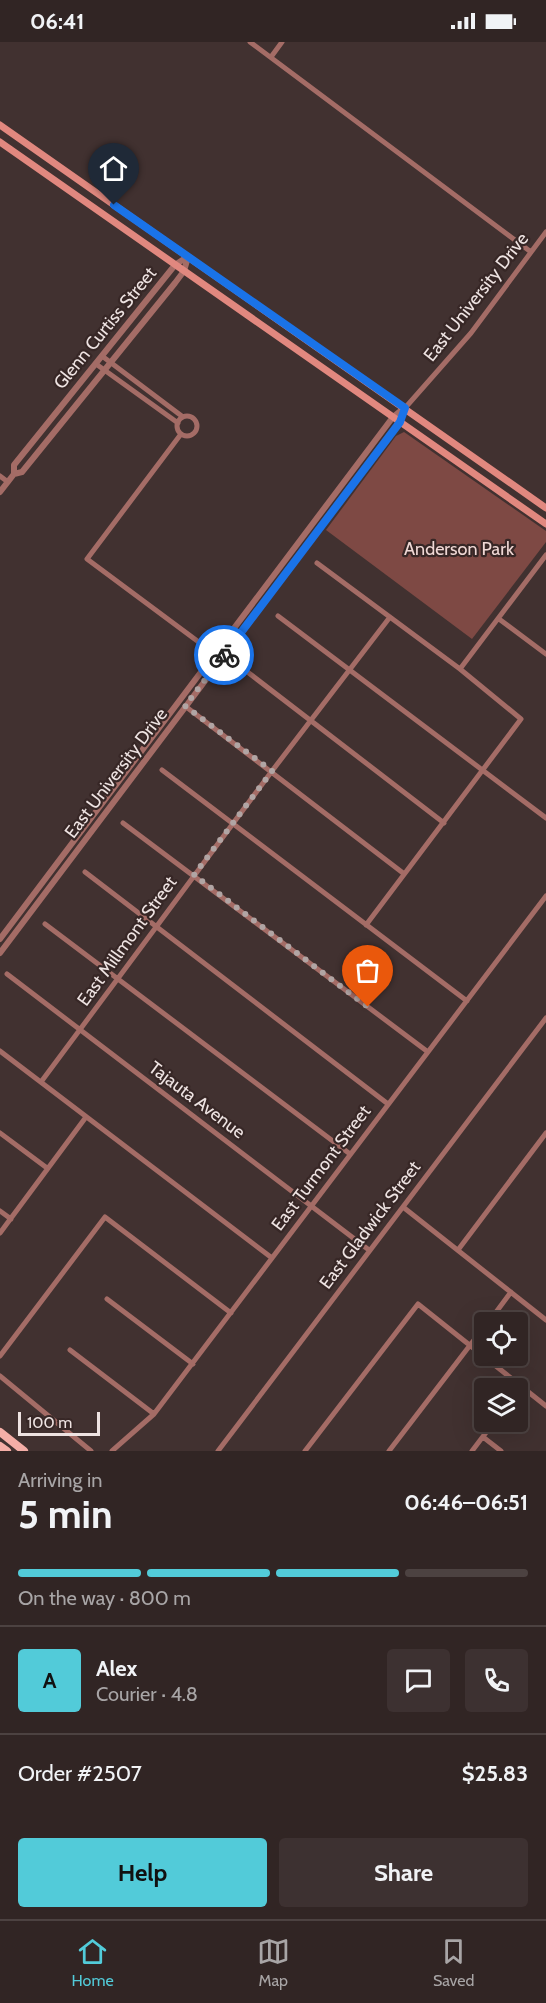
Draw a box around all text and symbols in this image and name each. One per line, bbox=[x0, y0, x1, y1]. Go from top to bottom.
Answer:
text: 06:41 bbox=[30, 8, 84, 35]
pin bbox=[88, 143, 139, 205]
icon: home bbox=[97, 152, 130, 185]
street label: East University Drive bbox=[419, 228, 533, 366]
street label: Glenn Curtiss Street bbox=[49, 263, 161, 393]
park label: Anderson Park bbox=[404, 538, 515, 560]
courier bbox=[194, 625, 254, 685]
icon: bike bbox=[208, 639, 241, 672]
street label: East University Drive bbox=[60, 704, 172, 842]
street label: East Millmont Street bbox=[73, 872, 181, 1010]
pin bbox=[342, 945, 393, 1007]
icon: bag bbox=[351, 954, 384, 987]
street label: Tajauta Avenue bbox=[145, 1057, 249, 1143]
street label: East Turmont Street bbox=[267, 1101, 375, 1235]
street label: East Gladwick Street bbox=[315, 1157, 425, 1293]
map controls bbox=[474, 1312, 528, 1432]
button: locate bbox=[474, 1312, 528, 1366]
button: layers bbox=[474, 1378, 528, 1432]
scale bar bbox=[18, 1409, 100, 1436]
text: 100 m bbox=[27, 1413, 72, 1432]
text: Arriving in bbox=[18, 1468, 102, 1492]
text: 06:46–06:51 bbox=[404, 1489, 528, 1516]
text: 5 min bbox=[18, 1490, 113, 1538]
text: On the way · 800 m bbox=[18, 1586, 191, 1610]
button: chat bbox=[387, 1649, 450, 1712]
button: phone bbox=[465, 1649, 528, 1712]
text: Alex bbox=[96, 1655, 137, 1682]
text: A bbox=[43, 1667, 56, 1694]
text: Courier · 4.8 bbox=[96, 1682, 198, 1706]
text: Order #2507 bbox=[18, 1760, 142, 1787]
text: $25.83 bbox=[462, 1760, 528, 1787]
button: Help bbox=[18, 1838, 267, 1907]
button: Share bbox=[279, 1838, 528, 1907]
tab: Home bbox=[72, 1935, 114, 1990]
tab: Map bbox=[257, 1935, 290, 1990]
tab: Saved bbox=[433, 1935, 474, 1990]

